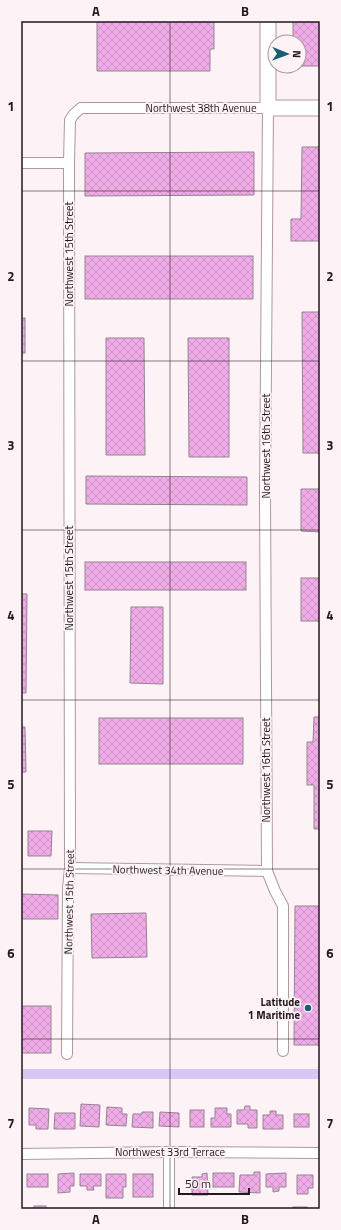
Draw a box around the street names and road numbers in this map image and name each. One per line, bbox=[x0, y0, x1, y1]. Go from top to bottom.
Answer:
street label: Northwest 38th Avenue bbox=[146, 100, 257, 116]
street label: Northwest 15th Street bbox=[61, 201, 77, 306]
street label: Northwest 16th Street bbox=[258, 393, 274, 498]
street label: Northwest 15th Street bbox=[61, 525, 77, 630]
street label: Northwest 16th Street bbox=[258, 717, 274, 822]
street label: Northwest 15th Street bbox=[60, 849, 78, 955]
street label: Northwest 34th Avenue bbox=[112, 861, 224, 879]
street label: Northwest 33rd Terrace bbox=[115, 1144, 225, 1160]

